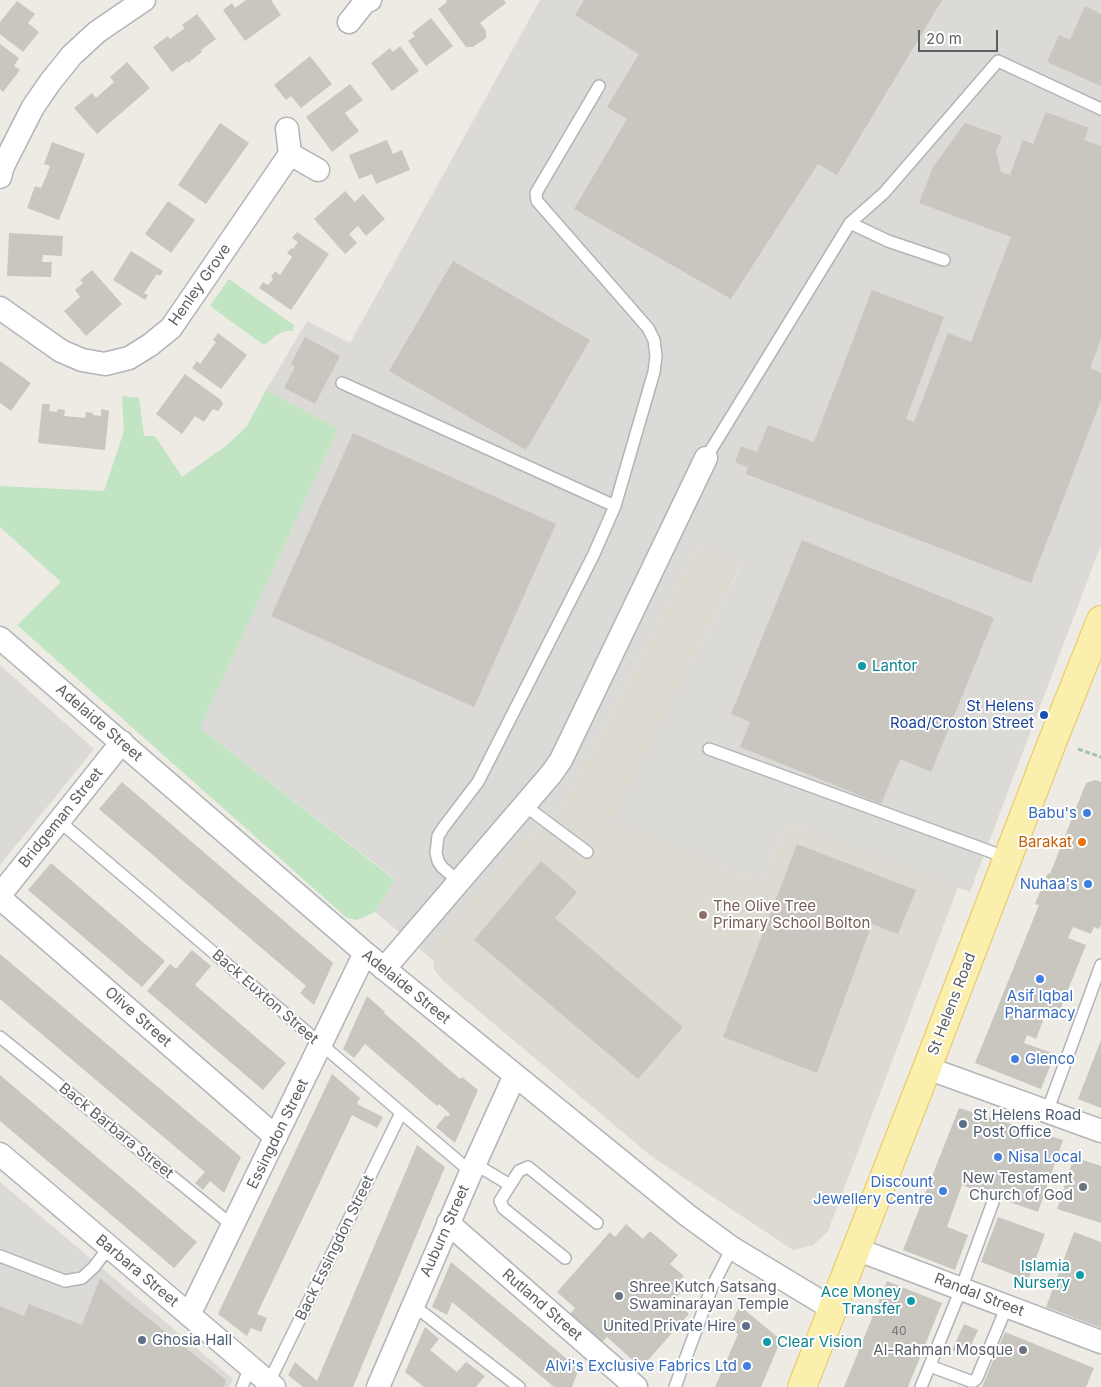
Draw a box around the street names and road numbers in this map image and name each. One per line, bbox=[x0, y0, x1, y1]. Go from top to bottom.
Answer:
street label: Henley Grove bbox=[165, 241, 235, 329]
street label: Adelaide Street bbox=[52, 681, 146, 765]
street label: Bridgeman Street bbox=[15, 764, 107, 872]
street label: Back Euxton Street bbox=[208, 946, 322, 1048]
street label: Adelaide Street bbox=[358, 946, 454, 1028]
street label: St Helens Road bbox=[924, 950, 980, 1058]
street label: Olive Street bbox=[101, 983, 175, 1051]
street label: Essingdon Street bbox=[244, 1076, 312, 1192]
street label: Back Barbara Street bbox=[55, 1079, 177, 1183]
street label: Back Essingdon Street bbox=[292, 1172, 378, 1324]
street label: Auburn Street bbox=[417, 1182, 473, 1280]
street label: Barbara Street bbox=[92, 1231, 182, 1311]
street label: Rutland Street bbox=[498, 1265, 586, 1345]
street label: Randal Street bbox=[932, 1270, 1026, 1320]

